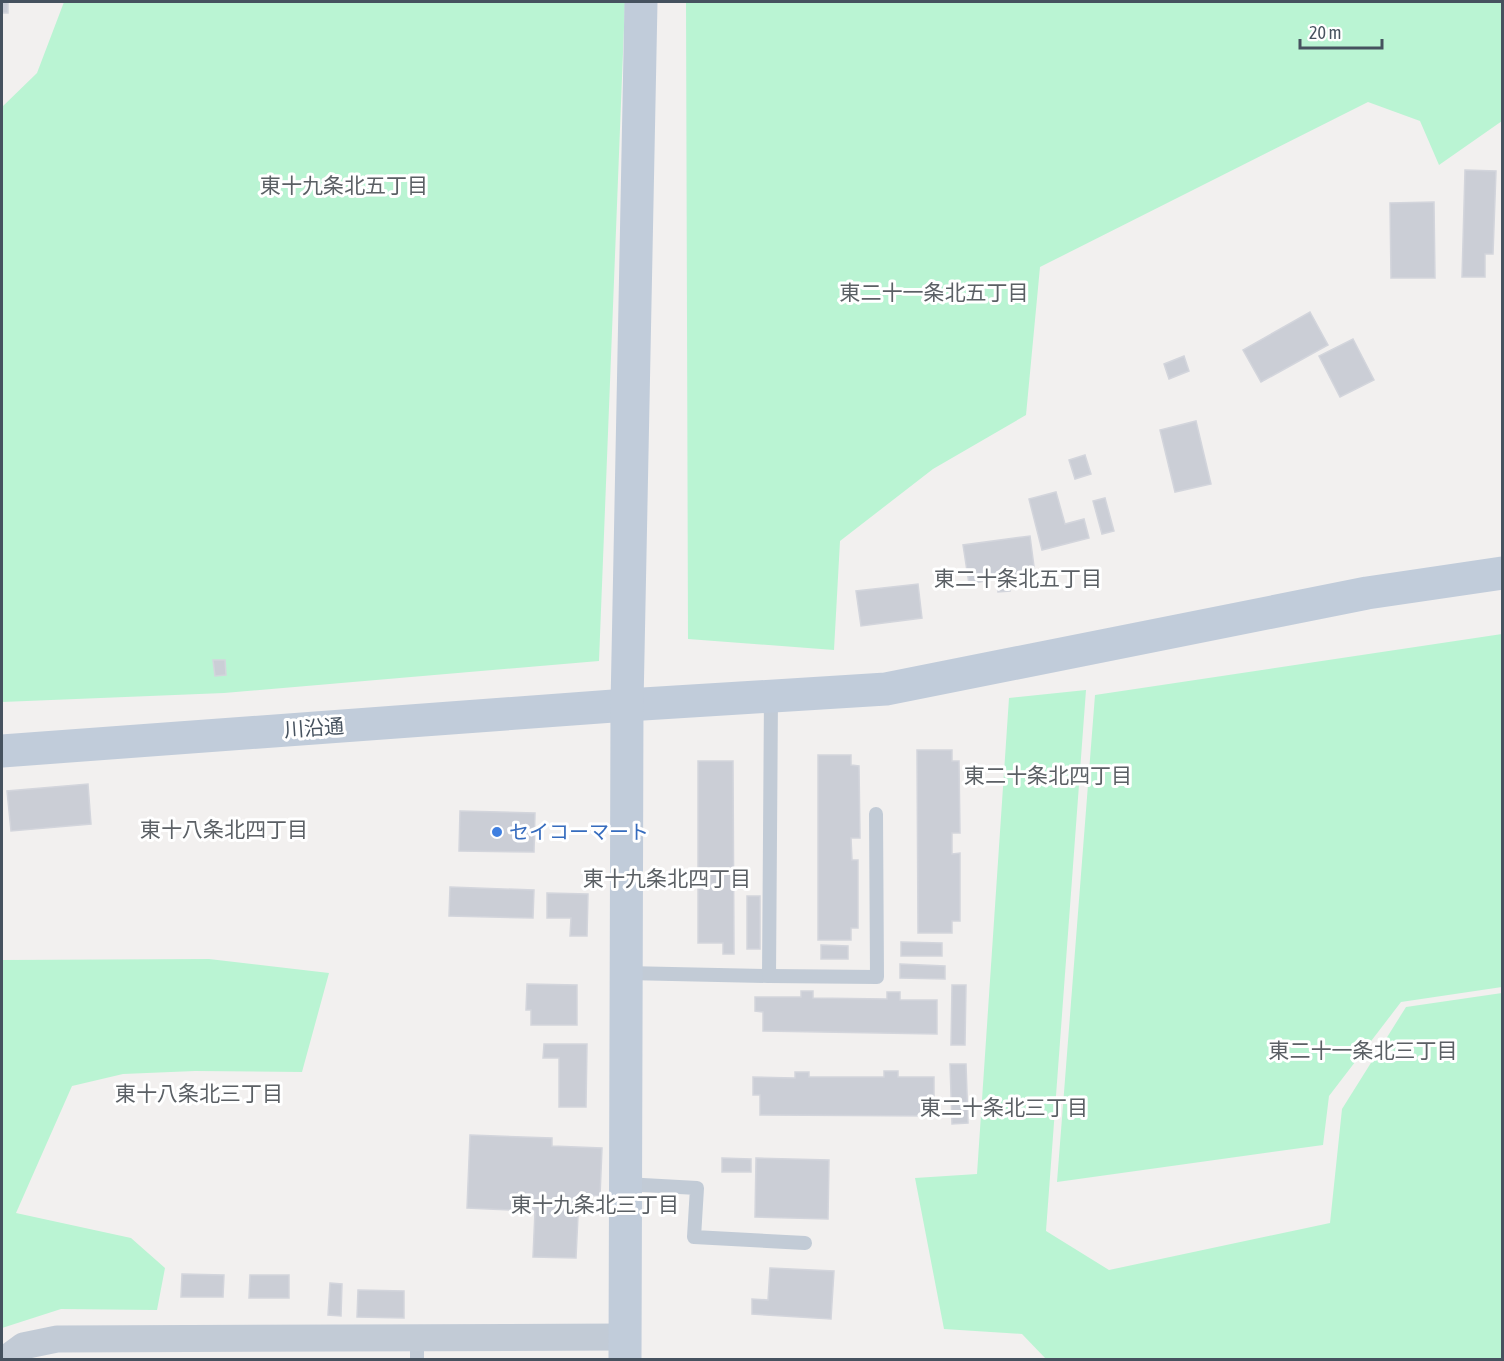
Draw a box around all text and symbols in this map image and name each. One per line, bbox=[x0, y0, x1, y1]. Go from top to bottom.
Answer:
scale bar bbox=[1300, 12, 1382, 50]
text: 20 m bbox=[1309, 22, 1341, 43]
district label: 東十九条北五丁目 bbox=[260, 173, 428, 197]
district label: 東二十一条北五丁目 bbox=[840, 280, 1029, 304]
district label: 東二十条北五丁目 bbox=[934, 566, 1102, 590]
street label: 川沿通 bbox=[283, 714, 345, 741]
district label: 東二十条北四丁目 bbox=[964, 763, 1132, 787]
district label: 東十八条北四丁目 bbox=[140, 817, 308, 841]
place label: セイコーマート bbox=[509, 820, 649, 843]
marker: セイコーマート bbox=[490, 825, 504, 839]
district label: 東十九条北四丁目 bbox=[583, 866, 751, 890]
district label: 東二十一条北三丁目 bbox=[1269, 1038, 1458, 1062]
district label: 東十八条北三丁目 bbox=[115, 1081, 283, 1105]
district label: 東二十条北三丁目 bbox=[920, 1095, 1088, 1119]
district label: 東十九条北三丁目 bbox=[511, 1192, 679, 1216]

